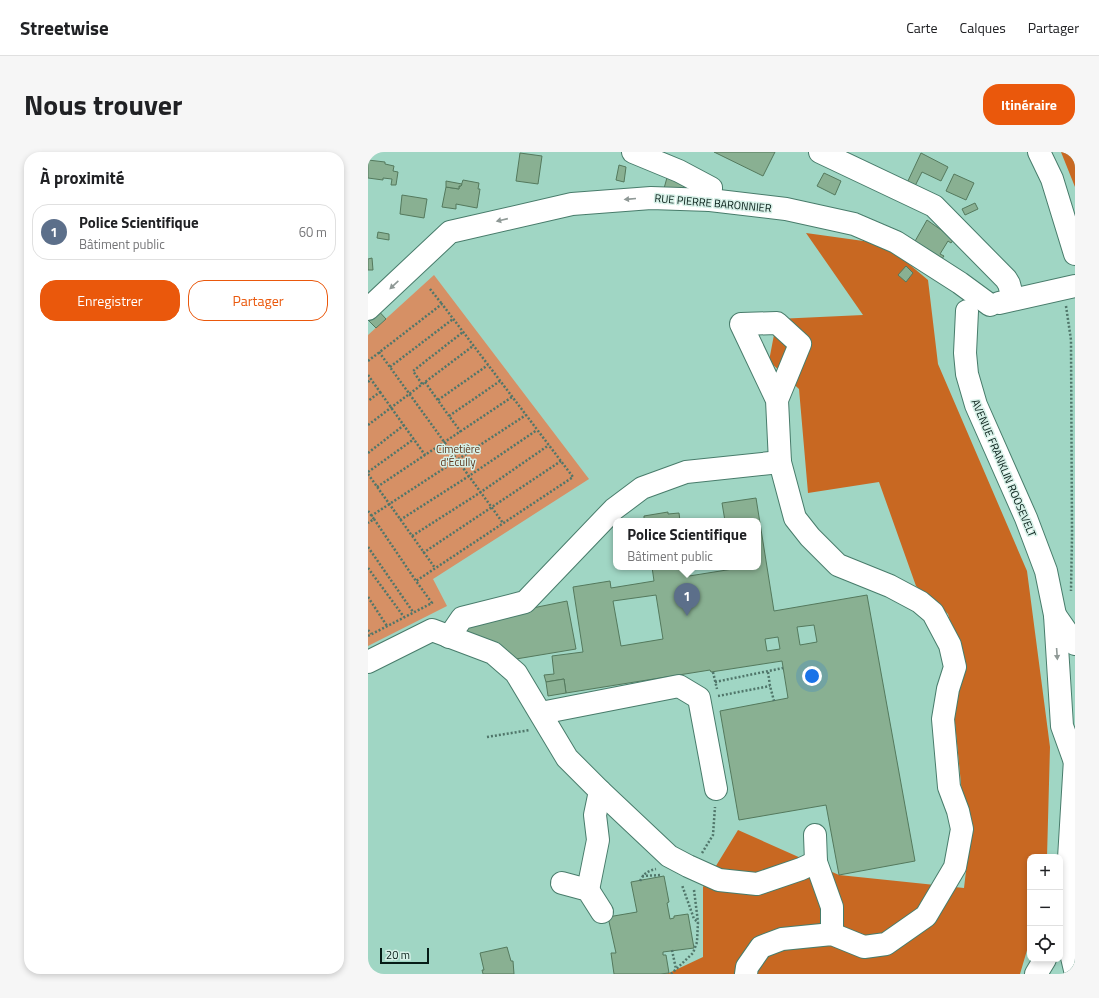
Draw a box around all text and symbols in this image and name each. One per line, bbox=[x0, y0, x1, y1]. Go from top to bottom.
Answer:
text: Streetwise bbox=[20, 13, 109, 42]
text: Carte bbox=[906, 17, 938, 38]
text: Calques bbox=[960, 17, 1006, 38]
text: Partager bbox=[1028, 17, 1079, 38]
text: Nous trouver bbox=[24, 83, 182, 126]
button: Itinéraire bbox=[983, 84, 1075, 125]
text: À proximité bbox=[40, 165, 124, 191]
street label: RUE PIERRE BARONNIER bbox=[654, 190, 772, 216]
one-way arrow bbox=[624, 196, 636, 203]
text: Police Scientifique bbox=[79, 211, 199, 234]
one-way arrow bbox=[495, 218, 508, 224]
text: 1 bbox=[50, 222, 58, 242]
text: 60 m bbox=[299, 222, 327, 242]
text: Bâtiment public bbox=[79, 234, 165, 254]
button: Enregistrer bbox=[40, 280, 180, 321]
button: Partager bbox=[188, 280, 328, 321]
one-way arrow bbox=[389, 280, 399, 290]
street label: AVENUE FRANKLIN ROOSEVELT bbox=[968, 397, 1040, 540]
park label: Cimetière d'Écully bbox=[436, 441, 481, 470]
popup bbox=[613, 518, 761, 570]
text: Police Scientifique bbox=[627, 523, 747, 546]
text: Bâtiment public bbox=[627, 546, 713, 566]
pin: 1 bbox=[674, 583, 700, 616]
one-way arrow bbox=[1054, 648, 1061, 660]
your location bbox=[802, 666, 822, 686]
map controls bbox=[1027, 854, 1063, 962]
button: + bbox=[1027, 854, 1063, 890]
button: − bbox=[1027, 890, 1063, 926]
button: locate bbox=[1027, 926, 1063, 962]
scale bar bbox=[380, 946, 429, 965]
text: 20 m bbox=[386, 947, 410, 963]

